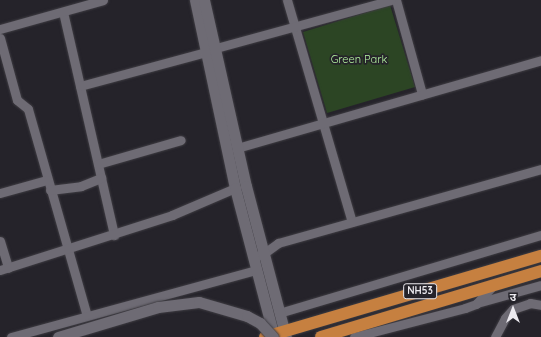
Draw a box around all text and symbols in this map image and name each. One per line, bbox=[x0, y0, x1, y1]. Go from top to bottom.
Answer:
park label: Green Park bbox=[331, 52, 387, 66]
road number: NH53 bbox=[403, 283, 437, 299]
north arrow bbox=[493, 289, 533, 329]
text: उ bbox=[510, 290, 516, 304]

